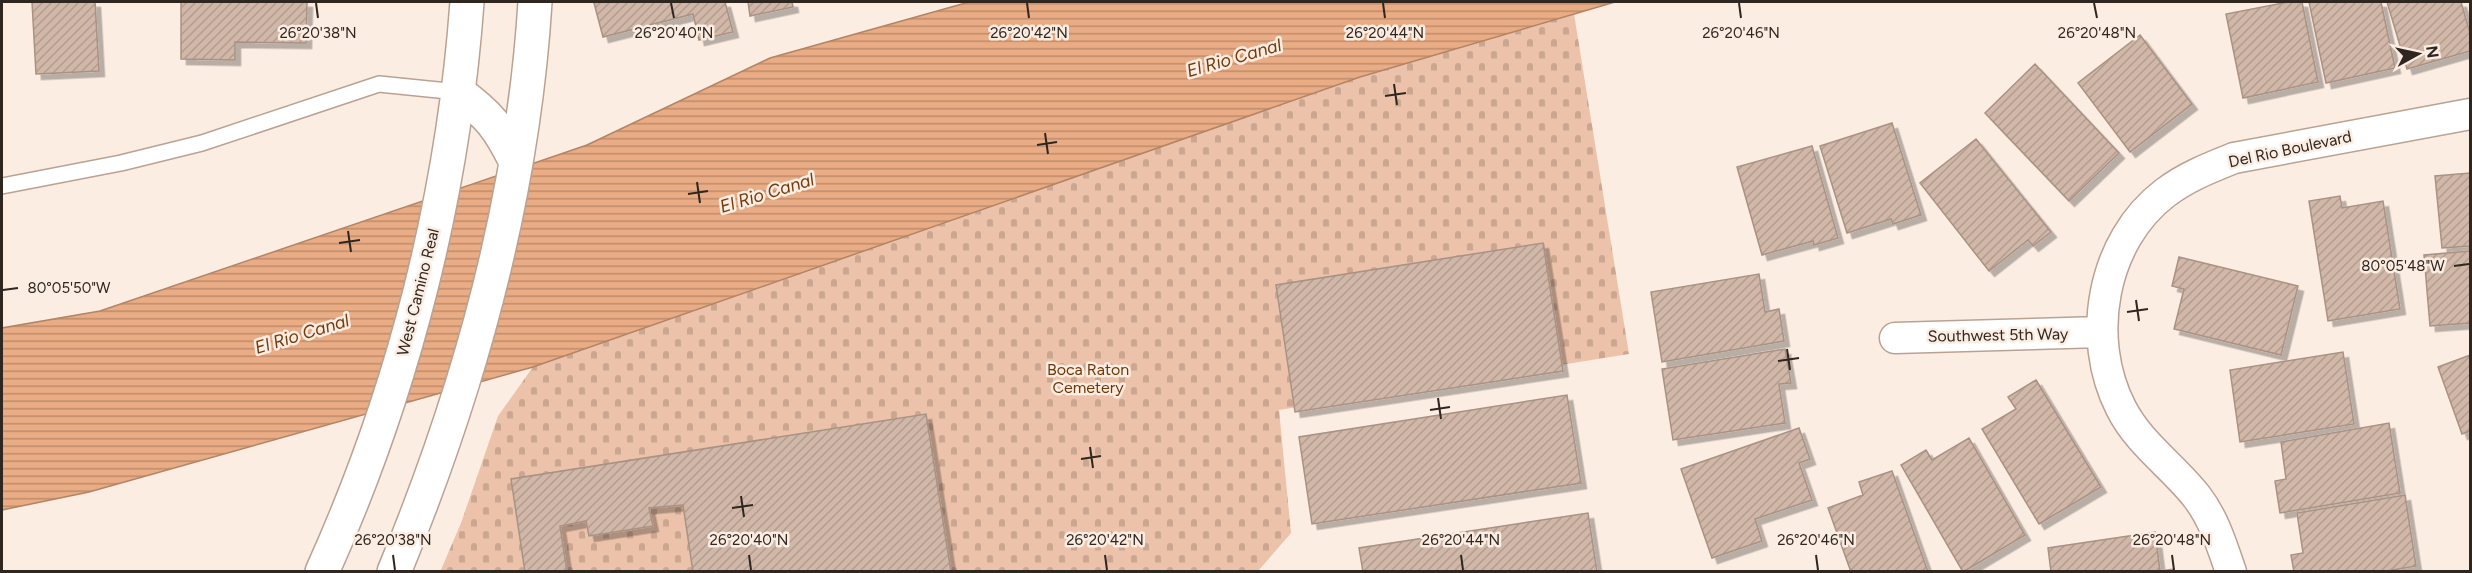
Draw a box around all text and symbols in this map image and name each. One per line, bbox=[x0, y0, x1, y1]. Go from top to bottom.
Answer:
text: 26°20'38"N bbox=[279, 24, 357, 42]
text: 26°20'40"N bbox=[635, 24, 713, 42]
text: 26°20'42"N bbox=[990, 24, 1068, 42]
text: 26°20'44"N bbox=[1346, 24, 1424, 42]
text: 26°20'46"N bbox=[1702, 24, 1780, 42]
text: 26°20'48"N bbox=[2058, 24, 2136, 42]
north arrow bbox=[2388, 24, 2448, 84]
water label: El Rio Canal bbox=[1184, 34, 1285, 82]
text: N bbox=[2422, 45, 2443, 59]
street label: Del Rio Boulevard bbox=[2227, 127, 2353, 171]
water label: El Rio Canal bbox=[717, 168, 818, 218]
street label: West Camino Real bbox=[393, 226, 443, 358]
text: 80°05'48"W bbox=[2361, 257, 2445, 275]
text: 80°05'50"W bbox=[27, 279, 111, 297]
water label: El Rio Canal bbox=[252, 309, 353, 359]
street label: Southwest 5th Way bbox=[1927, 324, 2069, 346]
park label: Boca Raton Cemetery bbox=[1047, 360, 1129, 397]
text: 26°20'38"N bbox=[354, 531, 432, 549]
text: 26°20'40"N bbox=[710, 531, 788, 549]
text: 26°20'42"N bbox=[1066, 531, 1144, 549]
text: 26°20'44"N bbox=[1422, 531, 1500, 549]
text: 26°20'46"N bbox=[1777, 531, 1855, 549]
text: 26°20'48"N bbox=[2133, 531, 2211, 549]

